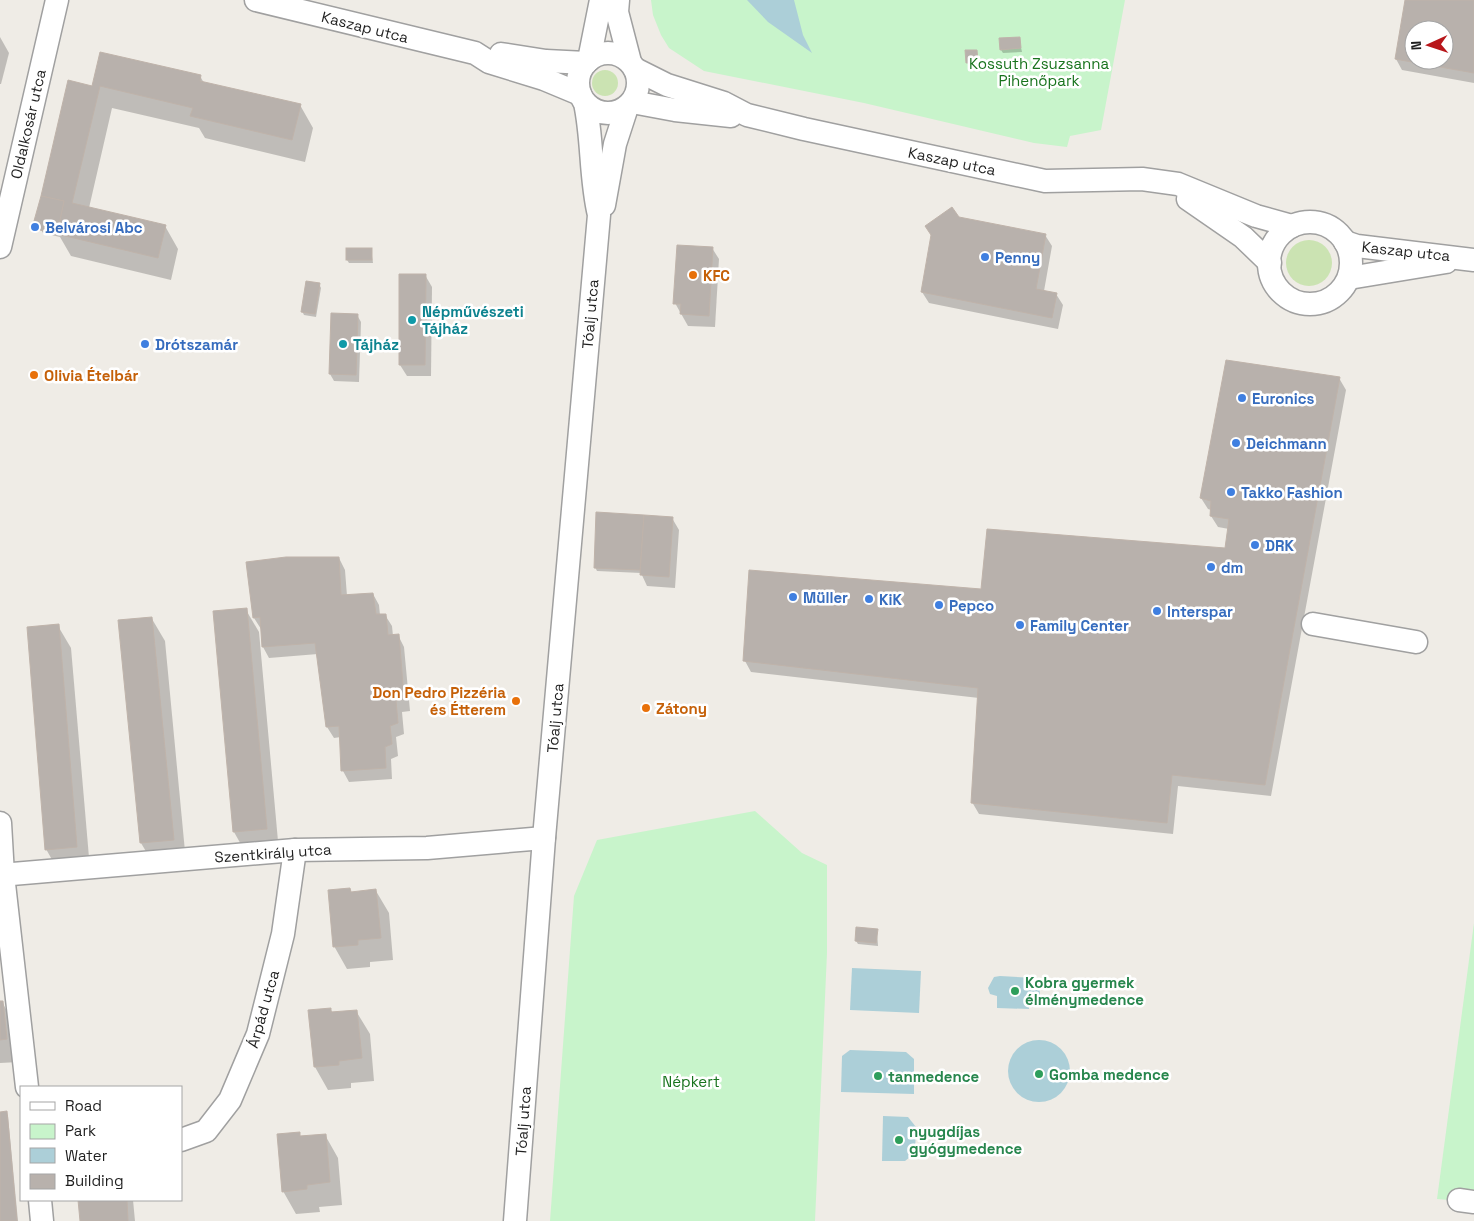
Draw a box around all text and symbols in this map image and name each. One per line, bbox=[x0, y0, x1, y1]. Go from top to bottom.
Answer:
street label: Kaszap utca bbox=[320, 7, 411, 47]
north arrow bbox=[1404, 20, 1454, 70]
text: N bbox=[1407, 41, 1425, 51]
park label: Kossuth Zsuzsanna Pihenőpark bbox=[969, 54, 1109, 90]
street label: Oldalkosár utca bbox=[6, 67, 50, 181]
street label: Kaszap utca bbox=[907, 142, 998, 180]
place label: Belvárosi Abc bbox=[45, 218, 143, 237]
marker: Belvárosi Abc bbox=[29, 221, 41, 233]
street label: Kaszap utca bbox=[1361, 237, 1452, 265]
place label: Penny bbox=[995, 248, 1040, 267]
marker: Penny bbox=[979, 251, 991, 263]
place label: KFC bbox=[703, 266, 730, 285]
marker: KFC bbox=[687, 269, 699, 281]
street label: Tóalj utca bbox=[577, 278, 603, 350]
place label: Népművészeti Tájház bbox=[422, 302, 524, 338]
marker: Népművészeti Tájház bbox=[406, 314, 418, 326]
place label: Drótszamár bbox=[155, 335, 238, 354]
place label: Tájház bbox=[353, 335, 399, 354]
marker: Drótszamár bbox=[139, 338, 151, 350]
marker: Tájház bbox=[337, 338, 349, 350]
place label: Olivia Ételbár bbox=[44, 366, 139, 385]
marker: Olivia Ételbár bbox=[28, 369, 40, 381]
place label: Euronics bbox=[1252, 389, 1314, 408]
marker: Euronics bbox=[1236, 392, 1248, 404]
place label: Deichmann bbox=[1246, 434, 1327, 453]
marker: Deichmann bbox=[1230, 437, 1242, 449]
place label: Takko Fashion bbox=[1241, 483, 1343, 502]
marker: Takko Fashion bbox=[1225, 486, 1237, 498]
place label: DRK bbox=[1265, 536, 1294, 555]
marker: DRK bbox=[1249, 539, 1261, 551]
place label: dm bbox=[1221, 558, 1243, 577]
marker: dm bbox=[1205, 561, 1217, 573]
place label: Müller bbox=[803, 588, 848, 607]
place label: KiK bbox=[879, 590, 902, 609]
marker: Müller bbox=[787, 591, 799, 603]
marker: KiK bbox=[863, 593, 875, 605]
place label: Pepco bbox=[949, 596, 994, 615]
marker: Pepco bbox=[933, 599, 945, 611]
place label: Interspar bbox=[1167, 602, 1233, 621]
marker: Interspar bbox=[1151, 605, 1163, 617]
place label: Family Center bbox=[1030, 616, 1129, 635]
marker: Family Center bbox=[1014, 619, 1026, 631]
street label: Tóalj utca bbox=[542, 682, 568, 754]
place label: Don Pedro Pizzéria és Étterem bbox=[372, 683, 506, 719]
marker: Don Pedro Pizzéria és Étterem bbox=[510, 695, 522, 707]
place label: Zátony bbox=[656, 699, 707, 718]
marker: Zátony bbox=[640, 702, 652, 714]
street label: Szentkirály utca bbox=[214, 839, 333, 867]
street label: Árpád utca bbox=[243, 968, 283, 1050]
place label: Kobra gyermek élménymedence bbox=[1025, 973, 1144, 1009]
marker: Kobra gyermek élménymedence bbox=[1009, 985, 1021, 997]
place label: Gomba medence bbox=[1049, 1065, 1170, 1084]
place label: tanmedence bbox=[888, 1067, 979, 1086]
marker: Gomba medence bbox=[1033, 1068, 1045, 1080]
marker: tanmedence bbox=[872, 1070, 884, 1082]
park label: Népkert bbox=[662, 1072, 720, 1091]
street label: Tóalj utca bbox=[511, 1085, 535, 1157]
legend bbox=[20, 1086, 182, 1201]
text: Road bbox=[65, 1096, 102, 1115]
text: Park bbox=[65, 1121, 96, 1140]
place label: nyugdíjas gyógymedence bbox=[909, 1122, 1023, 1158]
marker: nyugdíjas gyógymedence bbox=[893, 1134, 905, 1146]
text: Water bbox=[65, 1146, 108, 1165]
text: Building bbox=[65, 1171, 124, 1190]

